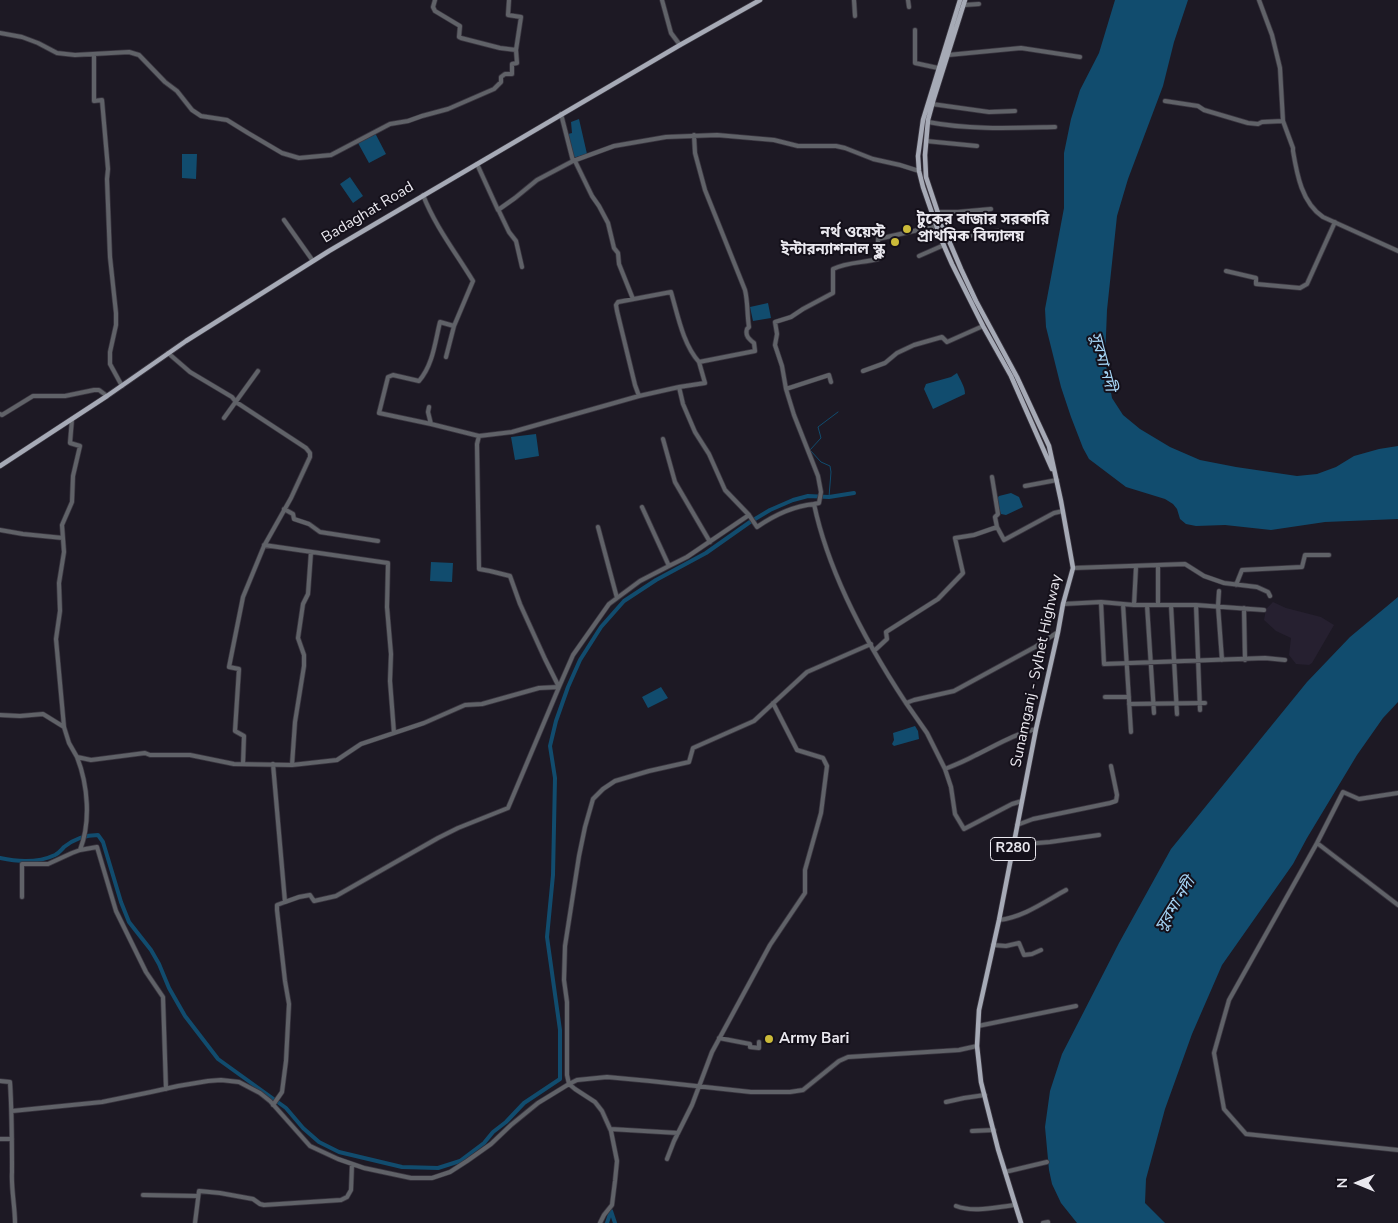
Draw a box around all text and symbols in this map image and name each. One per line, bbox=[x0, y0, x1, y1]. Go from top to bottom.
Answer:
street label: Badaghat Road bbox=[319, 178, 417, 248]
place label: টুকের বাজার সরকারি প্রাথমিক বিদ্যালয় bbox=[917, 211, 1049, 246]
marker: টুকের বাজার সরকারি প্রাথমিক বিদ্যালয় bbox=[901, 223, 913, 235]
place label: নর্থ ওয়েস্ট ইন্টারন্যাশনাল স্কুল bbox=[781, 224, 885, 259]
marker: নর্থ ওয়েস্ট ইন্টারন্যাশনাল স্কুল bbox=[889, 236, 901, 248]
water label: সুরমা নদী bbox=[1085, 330, 1119, 394]
street label: Sunamganj - Sylhet Highway bbox=[1008, 573, 1066, 769]
road number: R280 bbox=[990, 838, 1036, 861]
water label: সুরমা নদী bbox=[1152, 874, 1200, 936]
place label: Army Bari bbox=[779, 1030, 849, 1048]
marker: Army Bari bbox=[763, 1033, 775, 1045]
north arrow bbox=[1333, 1158, 1383, 1208]
text: N bbox=[1333, 1178, 1352, 1188]

